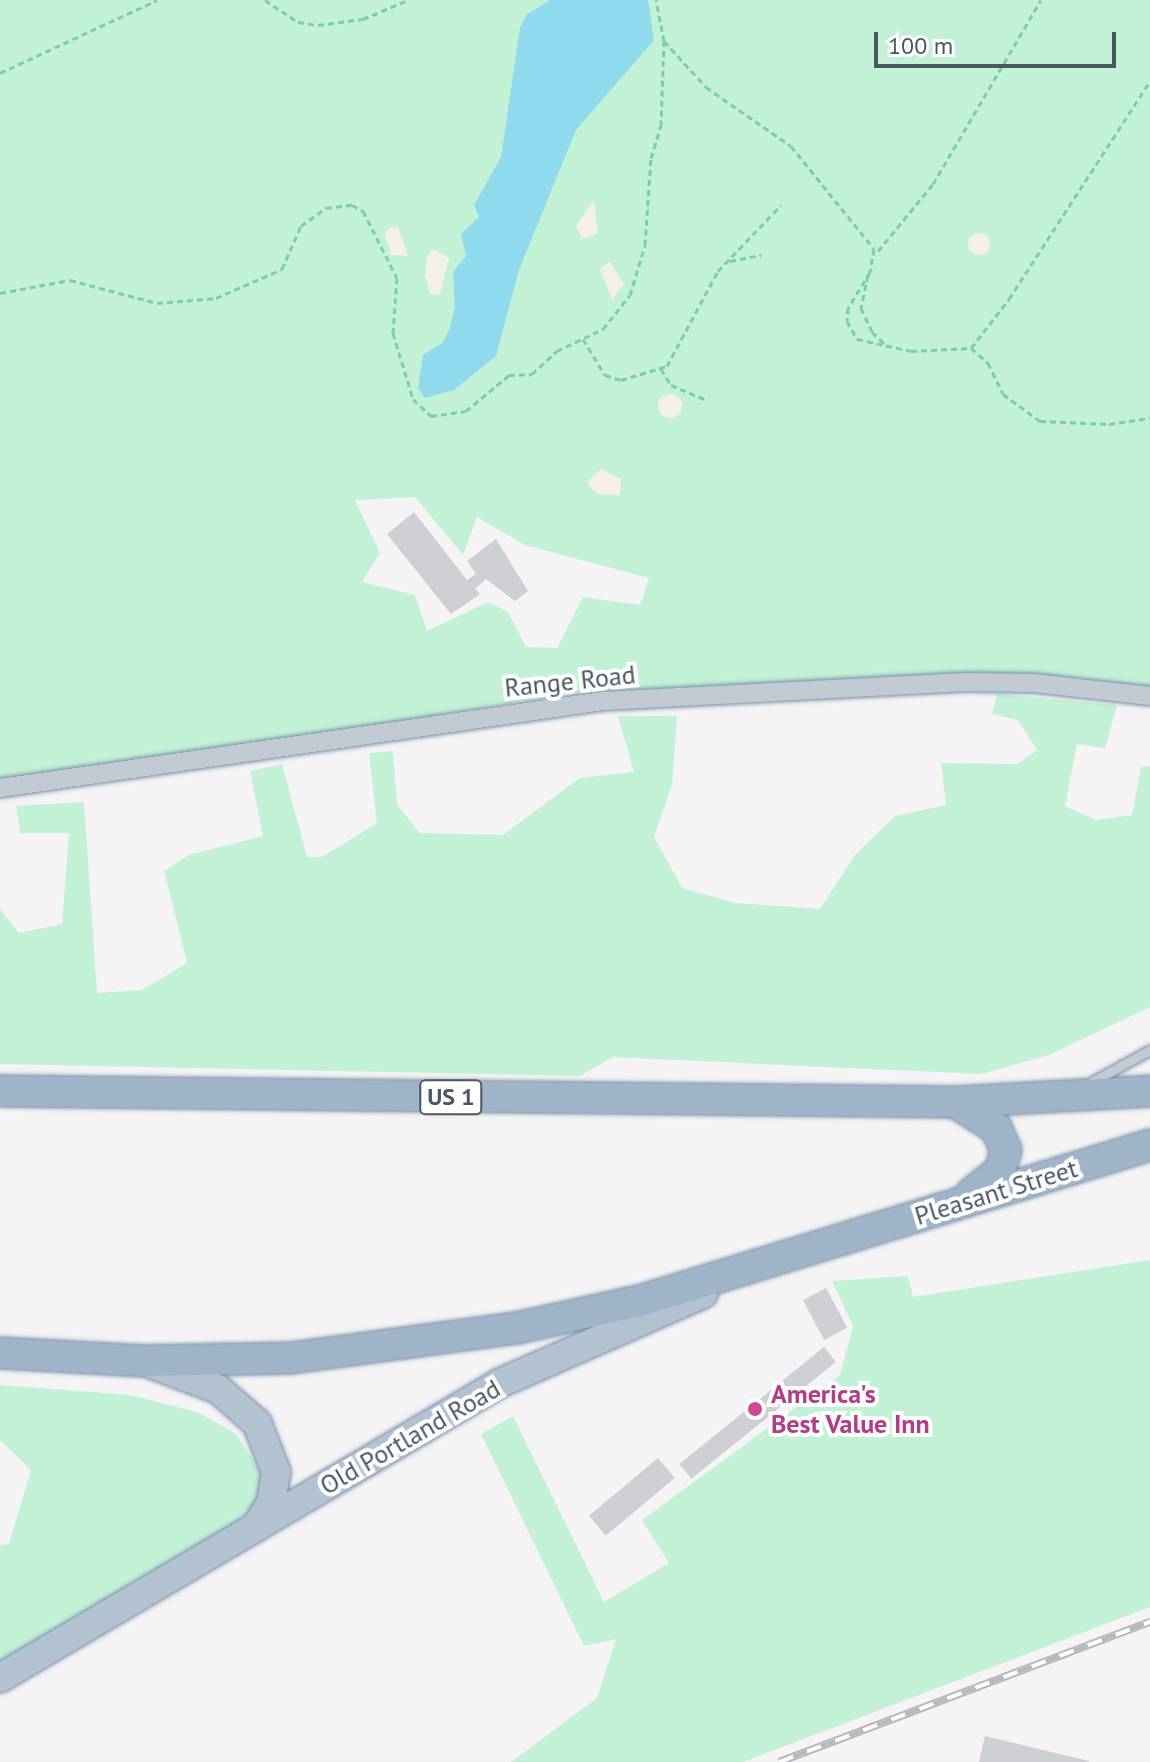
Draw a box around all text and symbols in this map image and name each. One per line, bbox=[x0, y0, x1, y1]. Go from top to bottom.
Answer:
scale bar bbox=[878, 16, 1120, 66]
text: 100 m bbox=[888, 30, 953, 61]
street label: Range Road bbox=[503, 659, 637, 703]
road number: US 1 bbox=[419, 1077, 483, 1117]
street label: Pleasant Street bbox=[911, 1152, 1081, 1232]
street label: Old Portland Road bbox=[314, 1373, 506, 1501]
place label: America's Best Value Inn bbox=[771, 1378, 930, 1440]
marker: America's Best Value Inn bbox=[746, 1400, 764, 1418]

